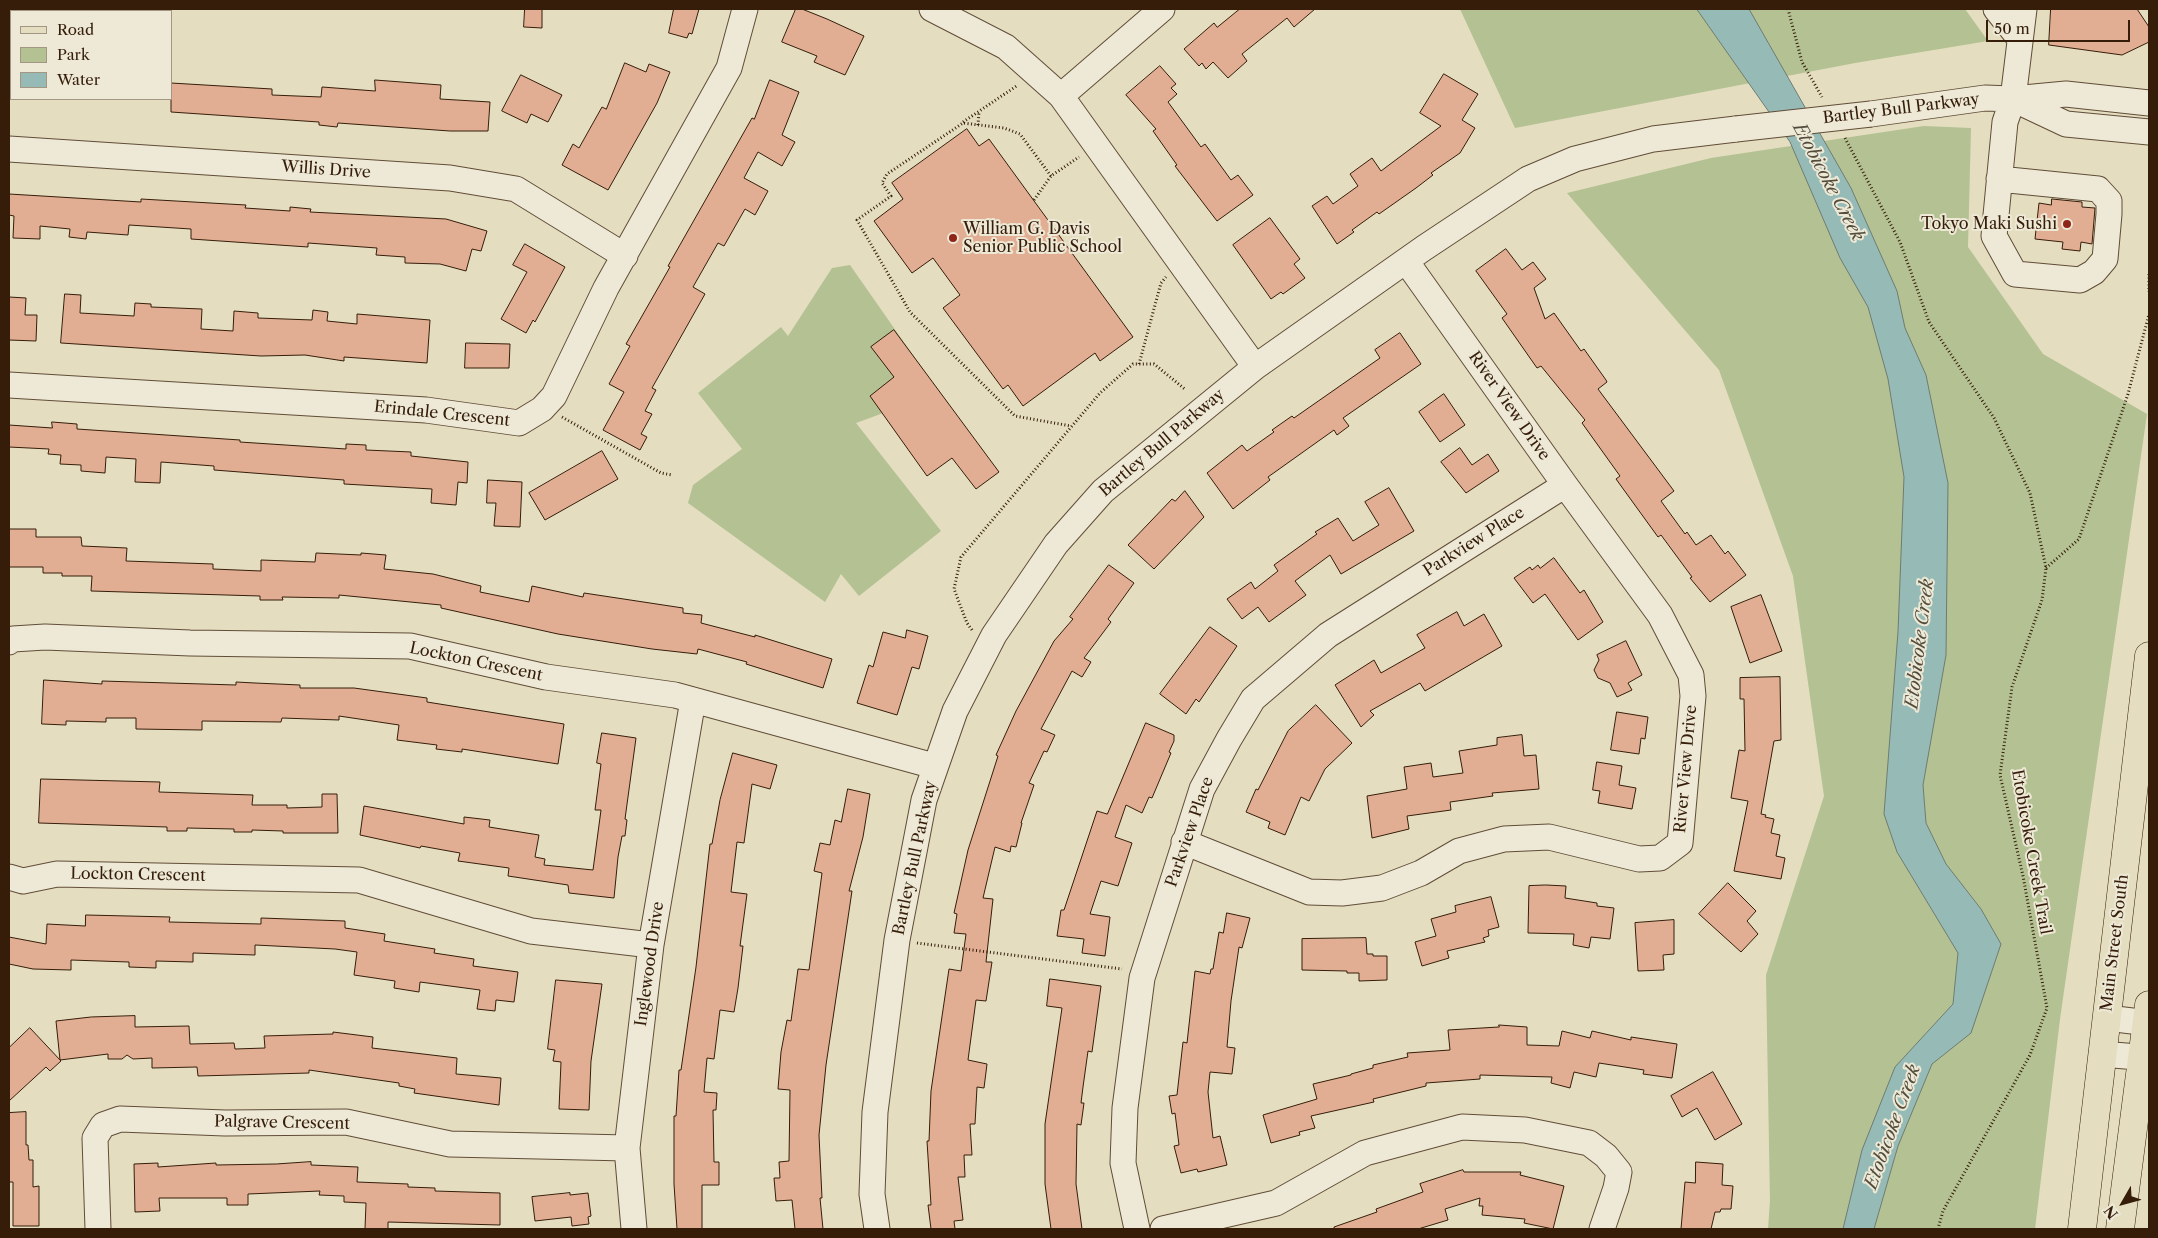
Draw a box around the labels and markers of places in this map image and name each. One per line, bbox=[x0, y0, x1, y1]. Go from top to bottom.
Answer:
place label: Tokyo Maki Sushi bbox=[1921, 214, 2057, 234]
marker: Tokyo Maki Sushi bbox=[2061, 218, 2073, 230]
place label: William G. Davis Senior Public School bbox=[963, 219, 1122, 257]
marker: William G. Davis Senior Public School bbox=[947, 232, 959, 244]

